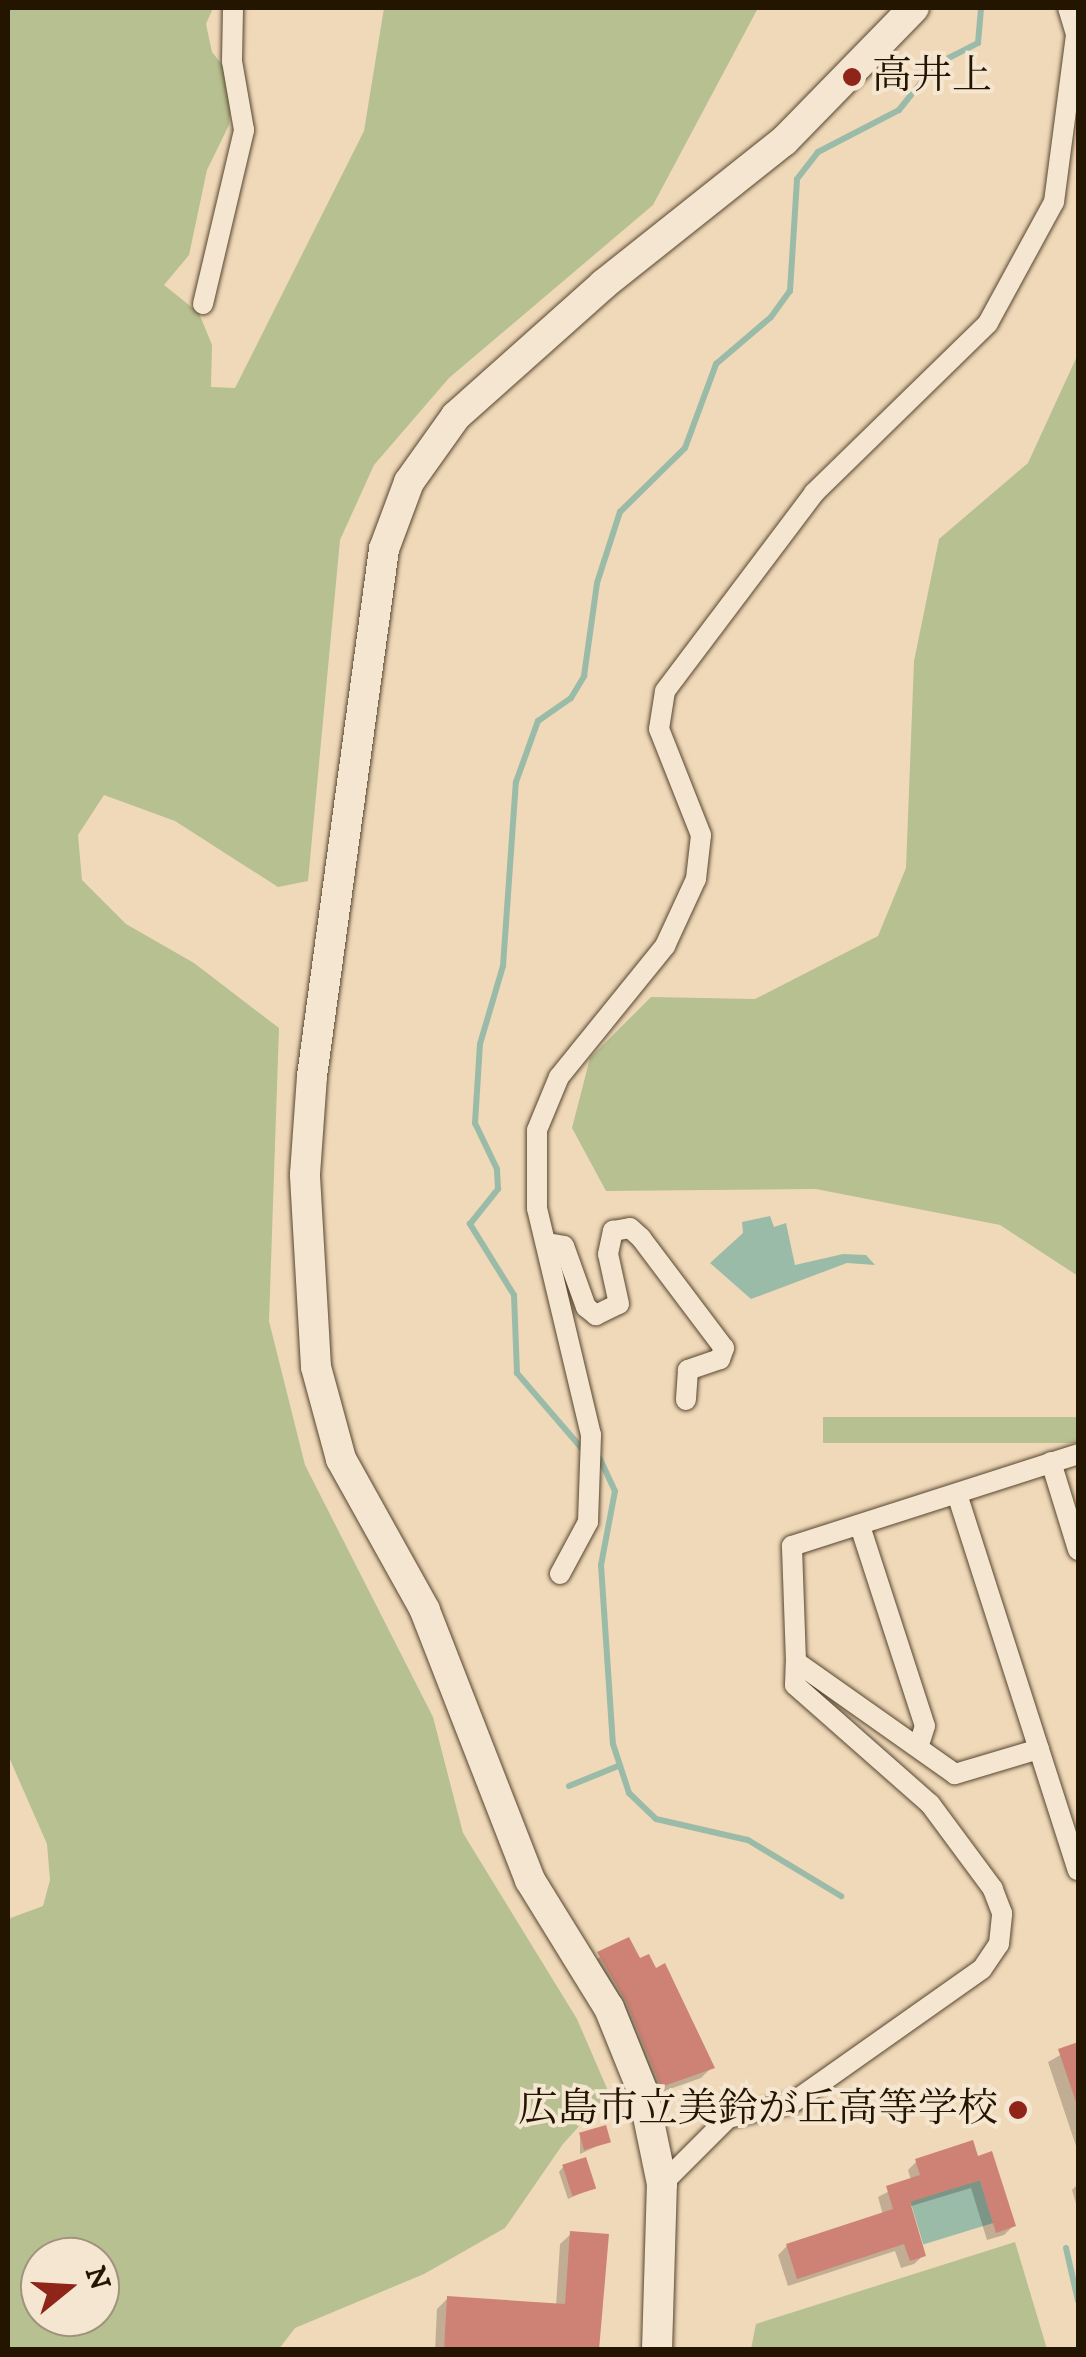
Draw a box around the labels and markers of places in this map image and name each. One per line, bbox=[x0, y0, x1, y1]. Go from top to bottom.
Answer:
place label: 高井上 bbox=[872, 53, 992, 101]
marker: 高井上 bbox=[841, 66, 863, 88]
place label: 広島市立美鈴が丘高等学校 bbox=[518, 2086, 998, 2134]
marker: 広島市立美鈴が丘高等学校 bbox=[1007, 2099, 1029, 2121]

